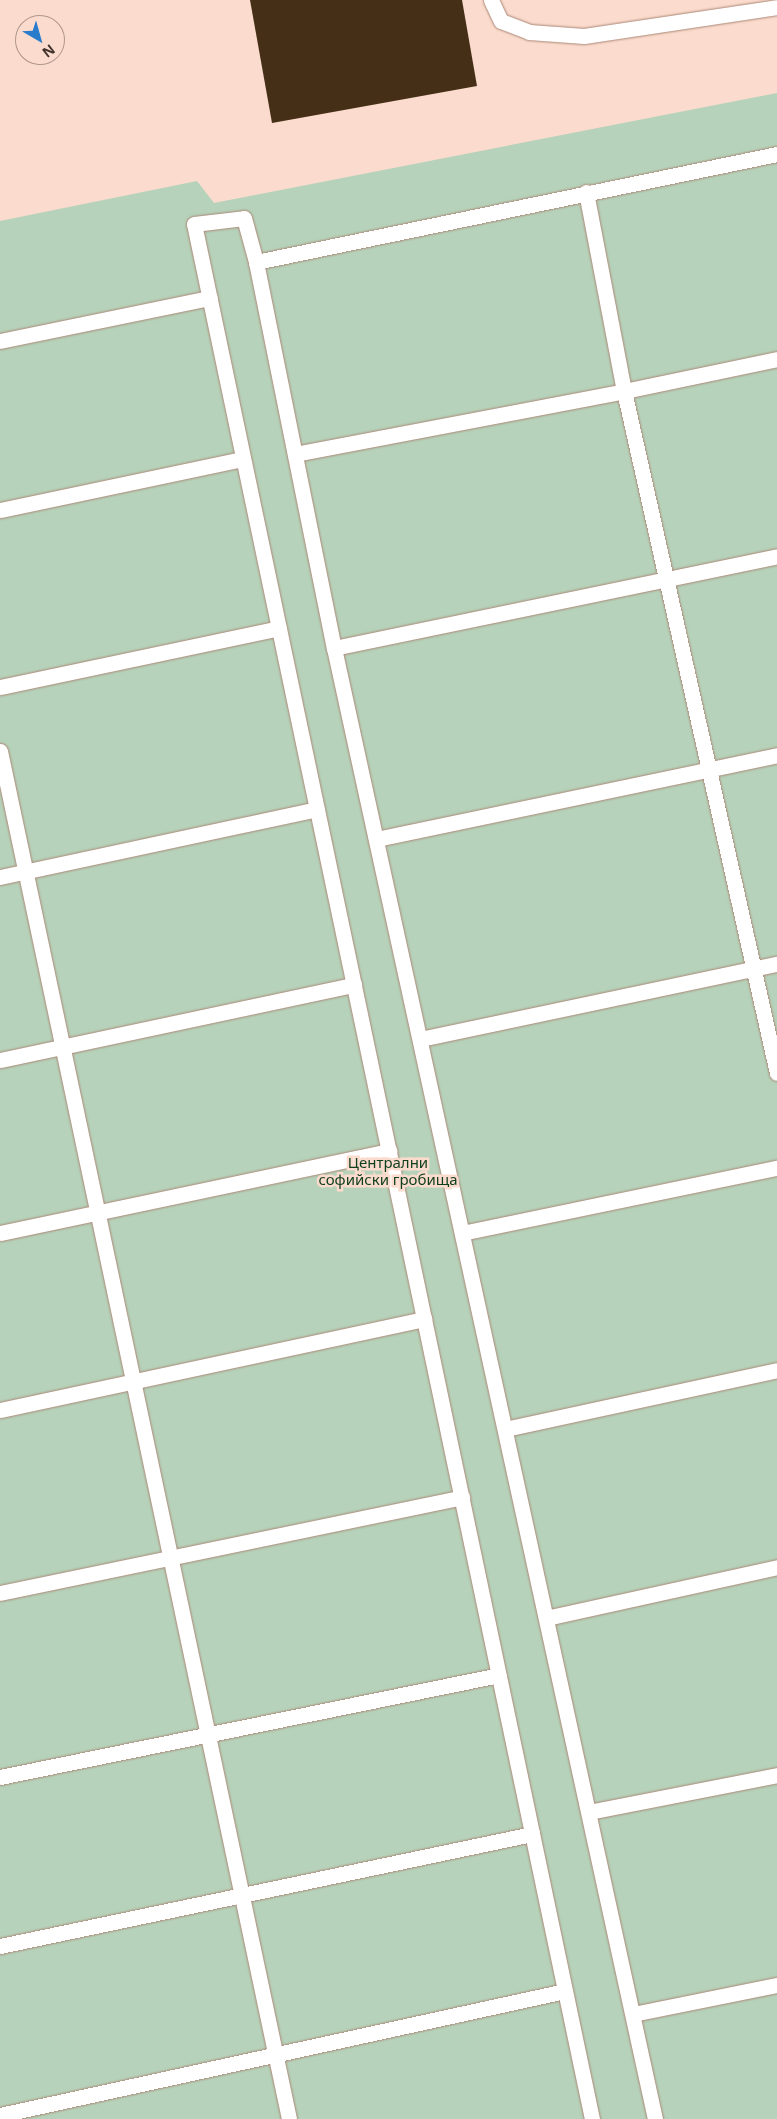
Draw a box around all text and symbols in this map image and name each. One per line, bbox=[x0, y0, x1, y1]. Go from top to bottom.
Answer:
north arrow bbox=[15, 15, 65, 65]
text: N bbox=[39, 40, 59, 62]
park label: Централни софийски гробища bbox=[318, 1153, 458, 1188]

